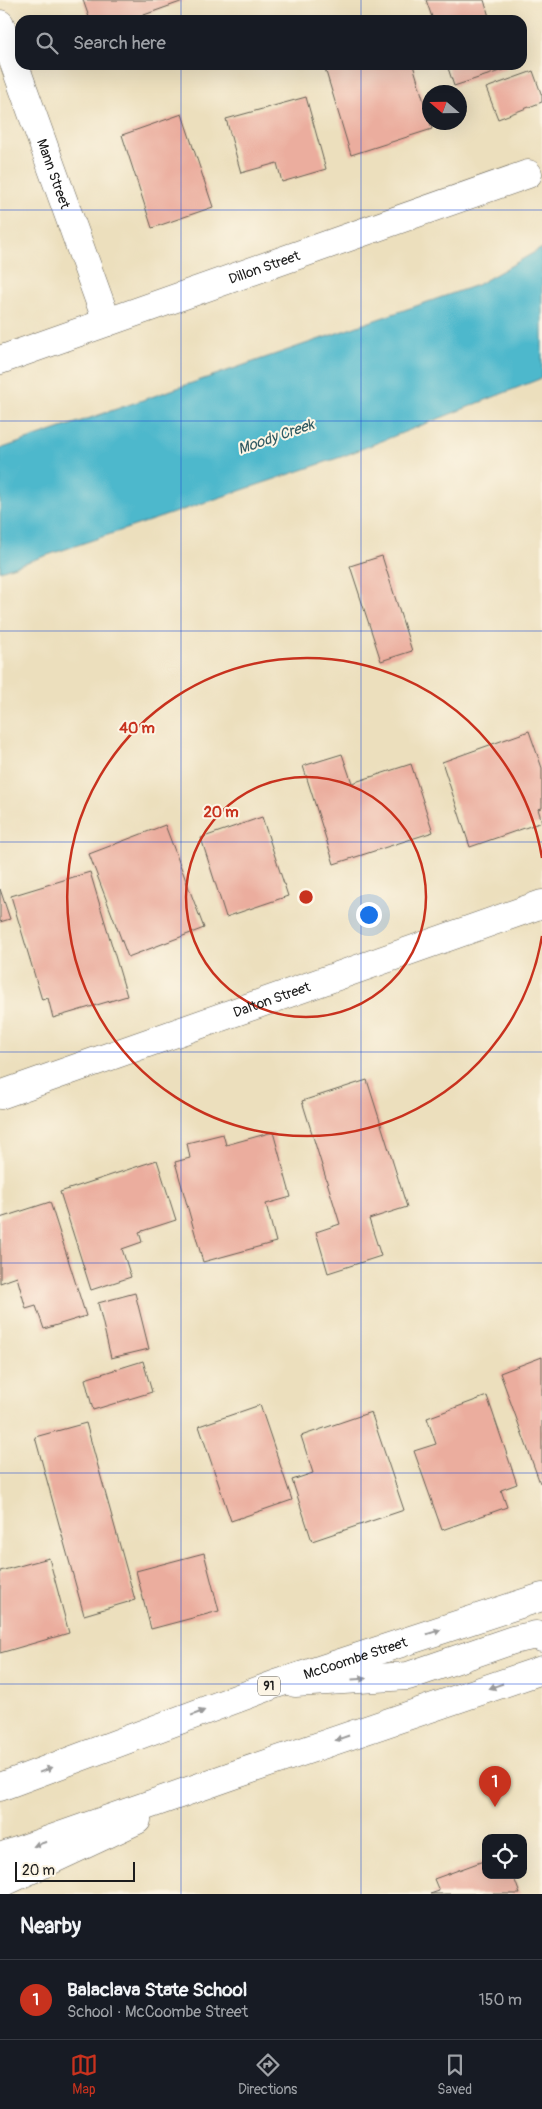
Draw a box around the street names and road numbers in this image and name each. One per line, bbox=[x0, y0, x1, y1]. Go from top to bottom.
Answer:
street label: Mann Street bbox=[33, 136, 74, 211]
street label: Dillon Street bbox=[226, 246, 302, 287]
street label: Dalton Street bbox=[231, 978, 313, 1021]
street label: McCoombe Street bbox=[301, 1633, 409, 1683]
road number: 91 bbox=[258, 1676, 280, 1695]

